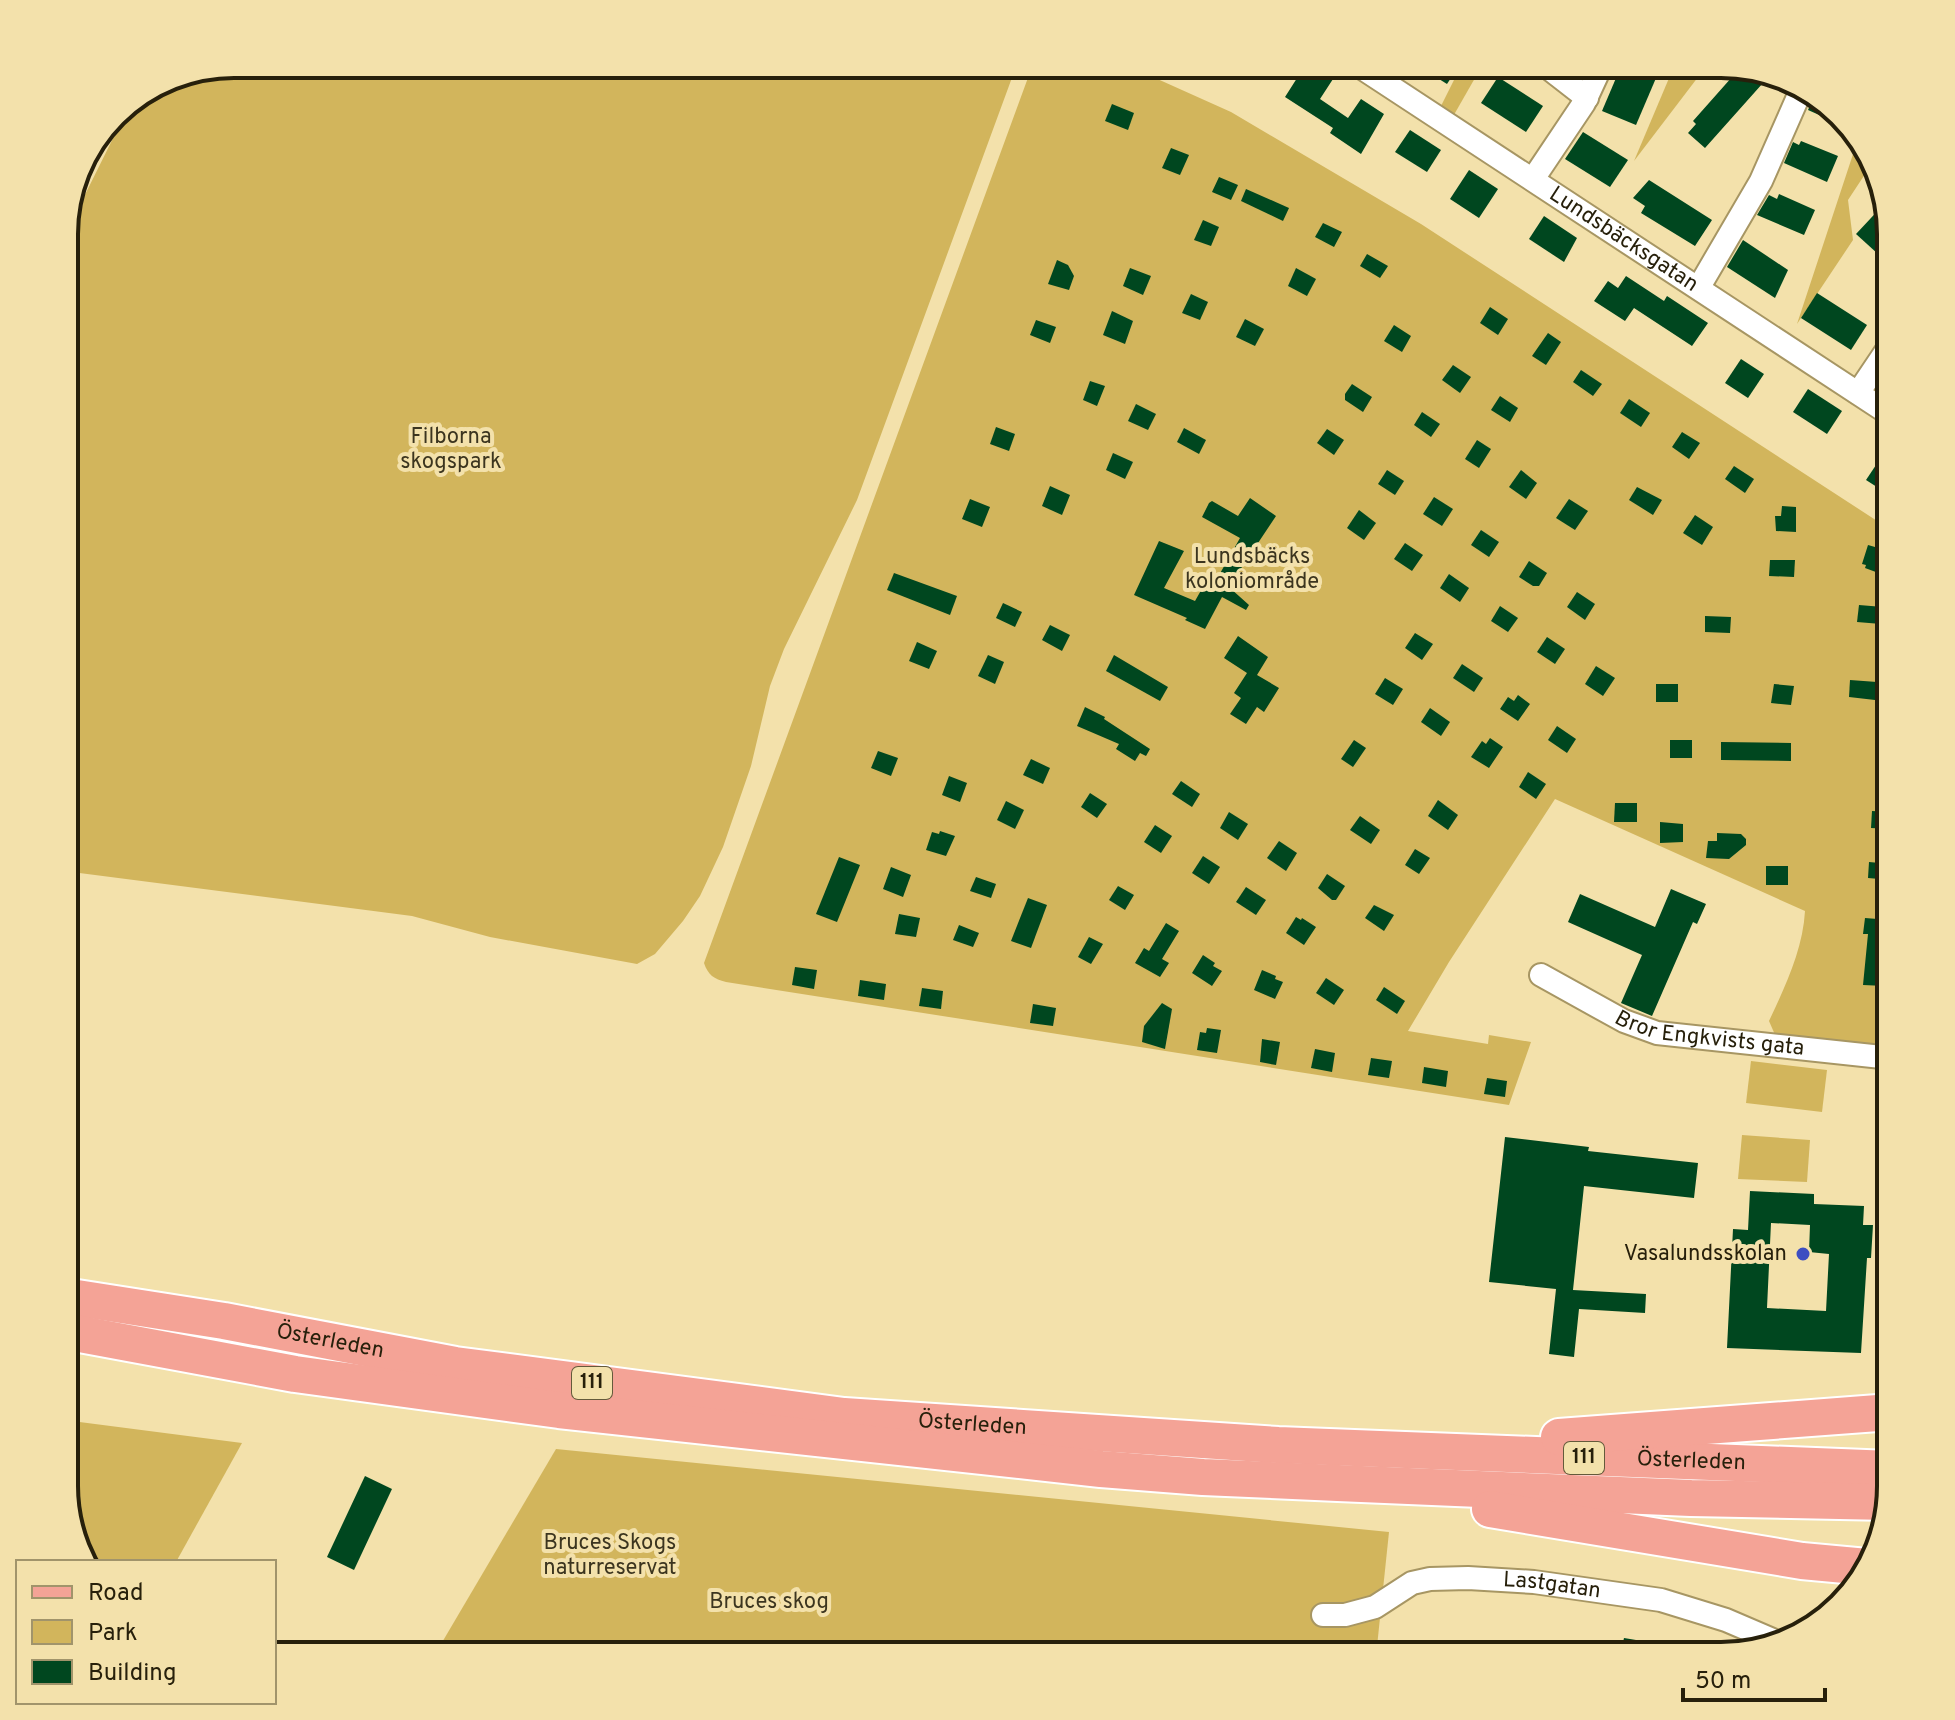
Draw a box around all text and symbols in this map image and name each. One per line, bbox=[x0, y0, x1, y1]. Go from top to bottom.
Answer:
street label: Lundsbäcksgatan bbox=[1544, 181, 1703, 298]
park label: Filborna skogspark bbox=[400, 424, 502, 476]
park label: Lundsbäcks koloniområde bbox=[1185, 544, 1319, 596]
street label: Bror Engkvists gata bbox=[1610, 1005, 1806, 1062]
place label: Vasalundsskolan bbox=[1624, 1241, 1787, 1268]
marker: Vasalundsskolan bbox=[1794, 1245, 1812, 1263]
street label: Österleden bbox=[274, 1316, 386, 1365]
road number: 111 bbox=[572, 1367, 612, 1399]
street label: Österleden bbox=[917, 1405, 1028, 1442]
road number: 111 bbox=[1564, 1442, 1604, 1474]
street label: Österleden bbox=[1636, 1444, 1746, 1477]
park label: Bruces Skogs naturreservat bbox=[543, 1530, 677, 1582]
legend bbox=[16, 1560, 276, 1704]
street label: Lastgatan bbox=[1502, 1567, 1603, 1605]
text: Road bbox=[88, 1579, 144, 1609]
park label: Bruces skog bbox=[709, 1589, 829, 1616]
text: Park bbox=[88, 1619, 138, 1649]
scale bar bbox=[1683, 1652, 1825, 1702]
text: Building bbox=[88, 1659, 177, 1689]
text: 50 m bbox=[1695, 1667, 1751, 1697]

